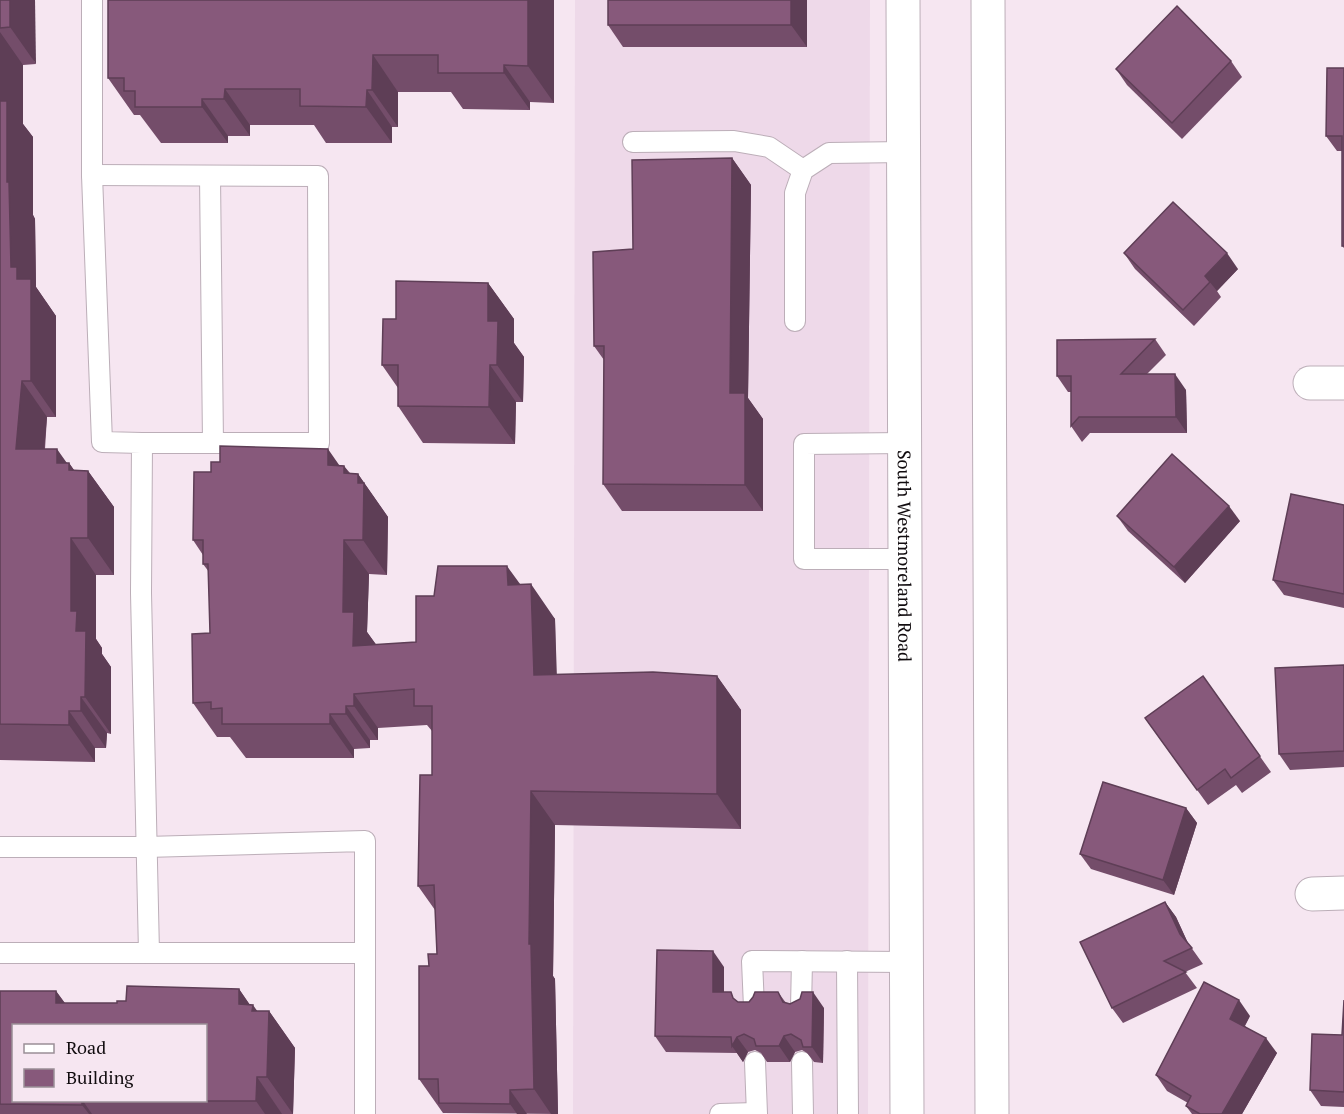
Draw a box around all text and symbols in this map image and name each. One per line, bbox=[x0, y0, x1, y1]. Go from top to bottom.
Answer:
street label: South Westmoreland Road bbox=[893, 450, 917, 662]
legend bbox=[12, 1024, 207, 1102]
text: Road bbox=[66, 1035, 106, 1059]
text: Building bbox=[66, 1065, 134, 1089]

